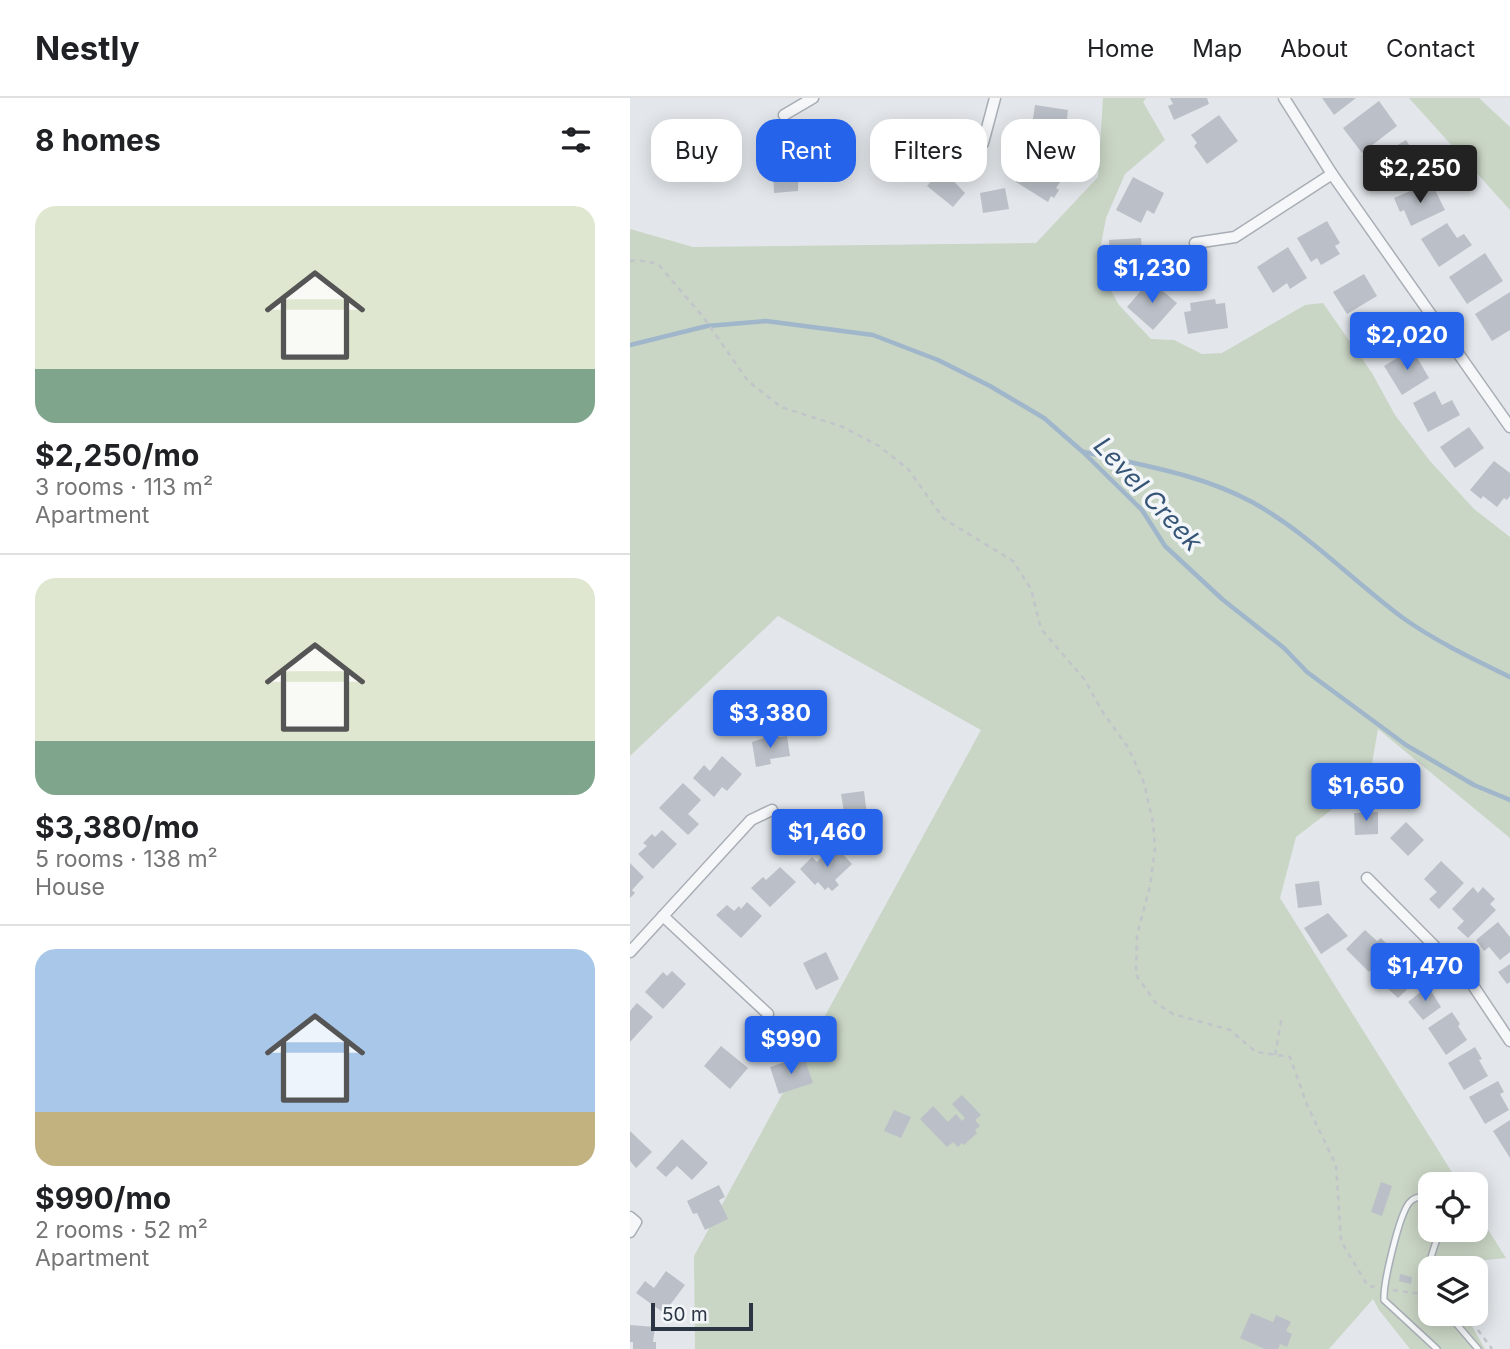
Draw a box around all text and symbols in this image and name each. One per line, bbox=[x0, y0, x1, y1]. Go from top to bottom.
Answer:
text: Nestly bbox=[35, 28, 140, 68]
text: Home bbox=[1087, 34, 1154, 63]
text: Map bbox=[1192, 34, 1242, 63]
text: About bbox=[1280, 34, 1348, 63]
text: Contact bbox=[1386, 34, 1475, 63]
chip: Buy bbox=[651, 119, 742, 182]
chip: Rent bbox=[756, 119, 856, 182]
chip: Filters bbox=[870, 119, 987, 182]
chip: New bbox=[1001, 119, 1100, 182]
icon: filters bbox=[557, 121, 595, 159]
text: 8 homes bbox=[35, 122, 161, 158]
pin: $2,250 bbox=[1363, 146, 1477, 205]
text: $2,250 bbox=[1379, 154, 1461, 182]
pin: $1,230 bbox=[1095, 246, 1209, 305]
icon: home bbox=[252, 252, 378, 378]
text: $1,230 bbox=[1113, 254, 1191, 282]
pin: $2,020 bbox=[1350, 313, 1464, 372]
text: $2,020 bbox=[1366, 321, 1448, 349]
water label: Level Creek bbox=[1088, 430, 1209, 558]
text: $2,250/mo bbox=[35, 437, 199, 473]
text: 3 rooms · 113 m² bbox=[35, 473, 213, 501]
text: Apartment bbox=[35, 501, 149, 529]
icon: home bbox=[252, 624, 378, 750]
pin: $3,380 bbox=[713, 690, 827, 750]
text: $3,380 bbox=[729, 699, 811, 727]
pin: $1,650 bbox=[1309, 764, 1423, 823]
text: $1,650 bbox=[1327, 772, 1405, 800]
text: $3,380/mo bbox=[35, 809, 199, 845]
pin: $1,460 bbox=[770, 810, 884, 869]
text: $1,460 bbox=[788, 818, 866, 846]
text: 5 rooms · 138 m² bbox=[35, 845, 218, 873]
text: House bbox=[35, 873, 105, 901]
pin: $1,470 bbox=[1368, 944, 1482, 1003]
text: $1,470 bbox=[1387, 952, 1463, 980]
icon: home bbox=[252, 995, 378, 1121]
pin: $990 bbox=[750, 1016, 832, 1076]
text: $990 bbox=[761, 1025, 821, 1053]
map controls bbox=[1418, 1172, 1488, 1326]
button: locate bbox=[1418, 1172, 1488, 1242]
text: $990/mo bbox=[35, 1180, 171, 1216]
text: 2 rooms · 52 m² bbox=[35, 1216, 208, 1244]
text: Apartment bbox=[35, 1244, 149, 1272]
button: layers bbox=[1418, 1256, 1488, 1326]
scale bar bbox=[651, 1300, 752, 1332]
text: 50 m bbox=[662, 1303, 708, 1326]

